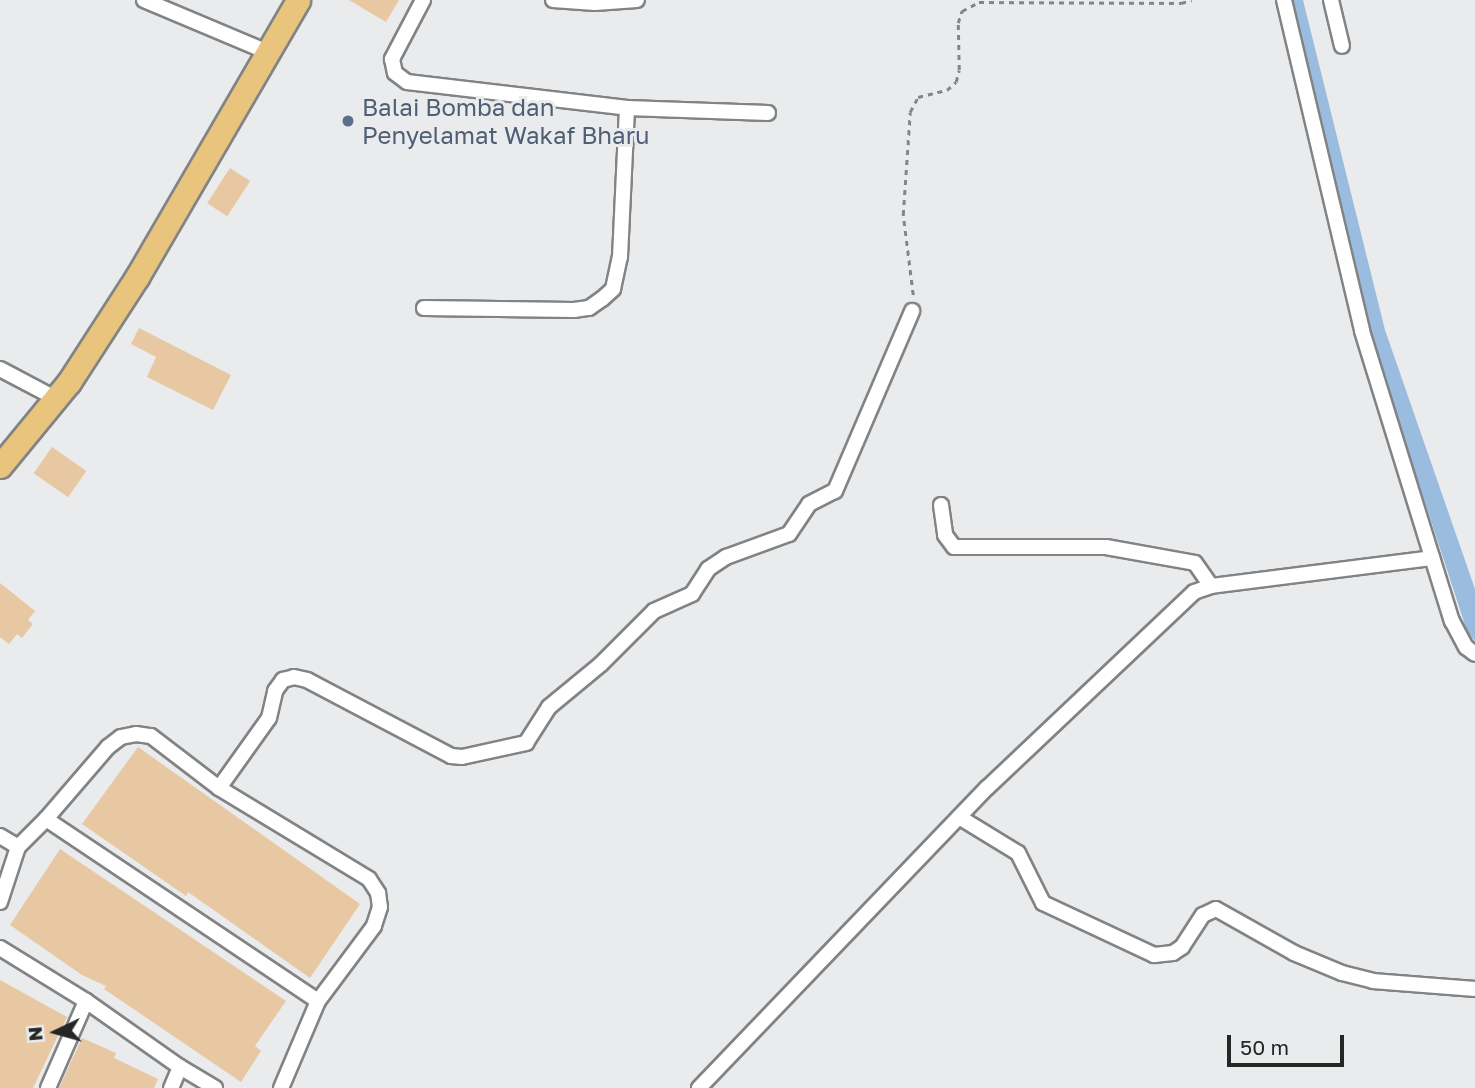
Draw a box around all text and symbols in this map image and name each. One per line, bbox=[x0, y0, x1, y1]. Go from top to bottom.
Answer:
place label: Balai Bomba dan Penyelamat Wakaf Bharu bbox=[362, 93, 650, 149]
marker: Balai Bomba dan Penyelamat Wakaf Bharu bbox=[340, 113, 356, 129]
north arrow bbox=[21, 997, 91, 1067]
scale bar bbox=[1230, 1021, 1347, 1066]
text: N bbox=[22, 1026, 47, 1042]
text: 50 m bbox=[1240, 1034, 1289, 1060]

